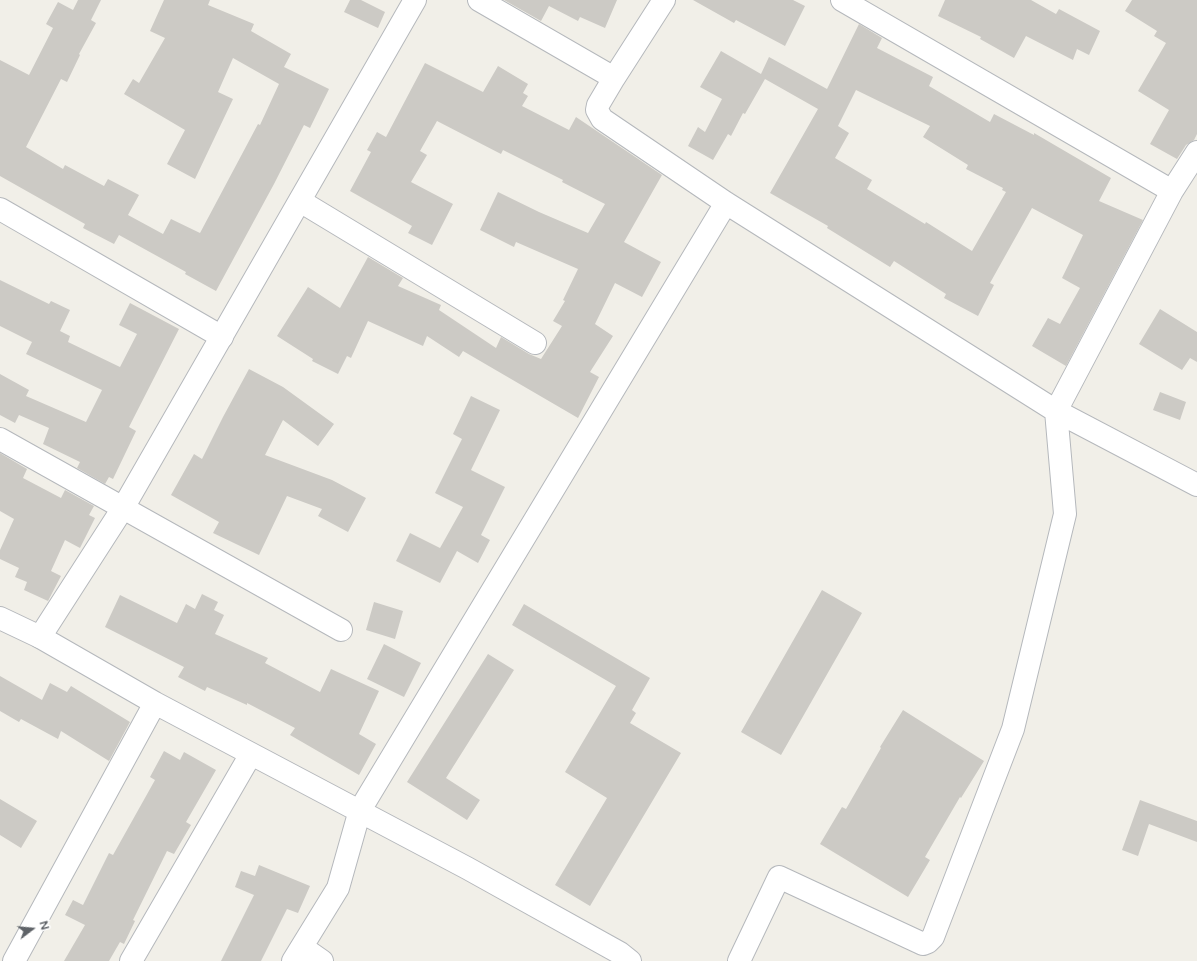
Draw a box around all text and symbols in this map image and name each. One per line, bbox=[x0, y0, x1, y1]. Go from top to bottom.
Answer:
north arrow bbox=[12, 909, 52, 949]
text: N bbox=[37, 920, 51, 932]

